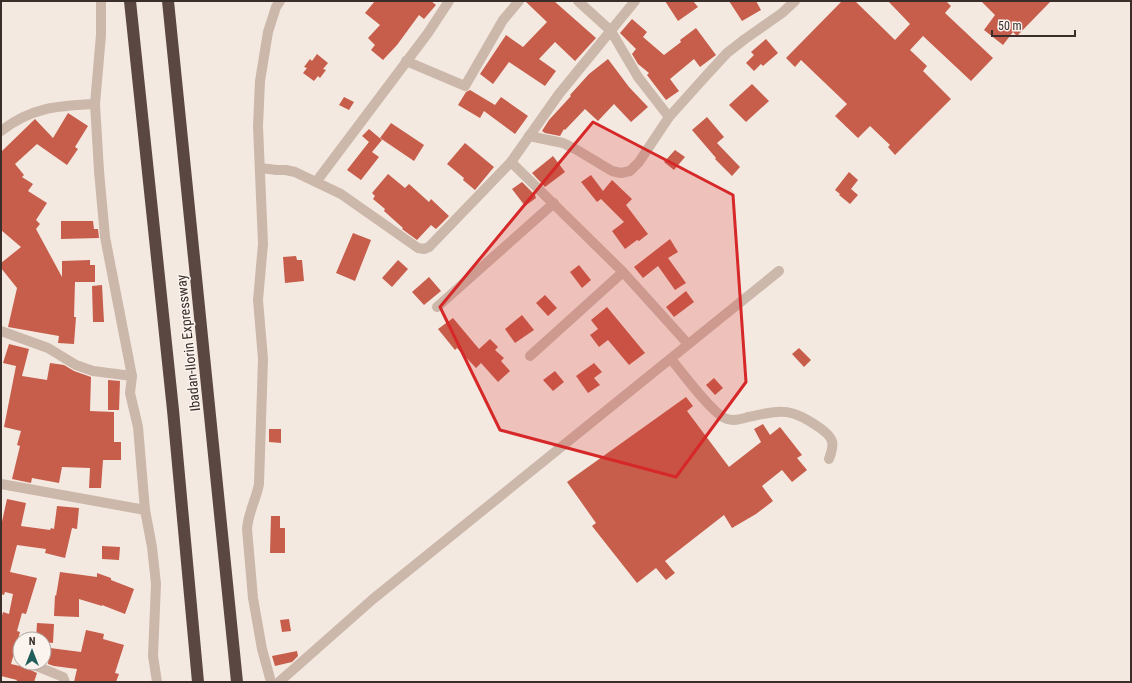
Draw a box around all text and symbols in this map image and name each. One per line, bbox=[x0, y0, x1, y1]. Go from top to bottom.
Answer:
scale bar bbox=[992, 12, 1075, 38]
text: 50 m bbox=[998, 19, 1022, 33]
street label: Ibadan-Ilorin Expressway bbox=[173, 274, 203, 412]
north arrow bbox=[12, 631, 52, 671]
text: N bbox=[29, 635, 36, 648]

